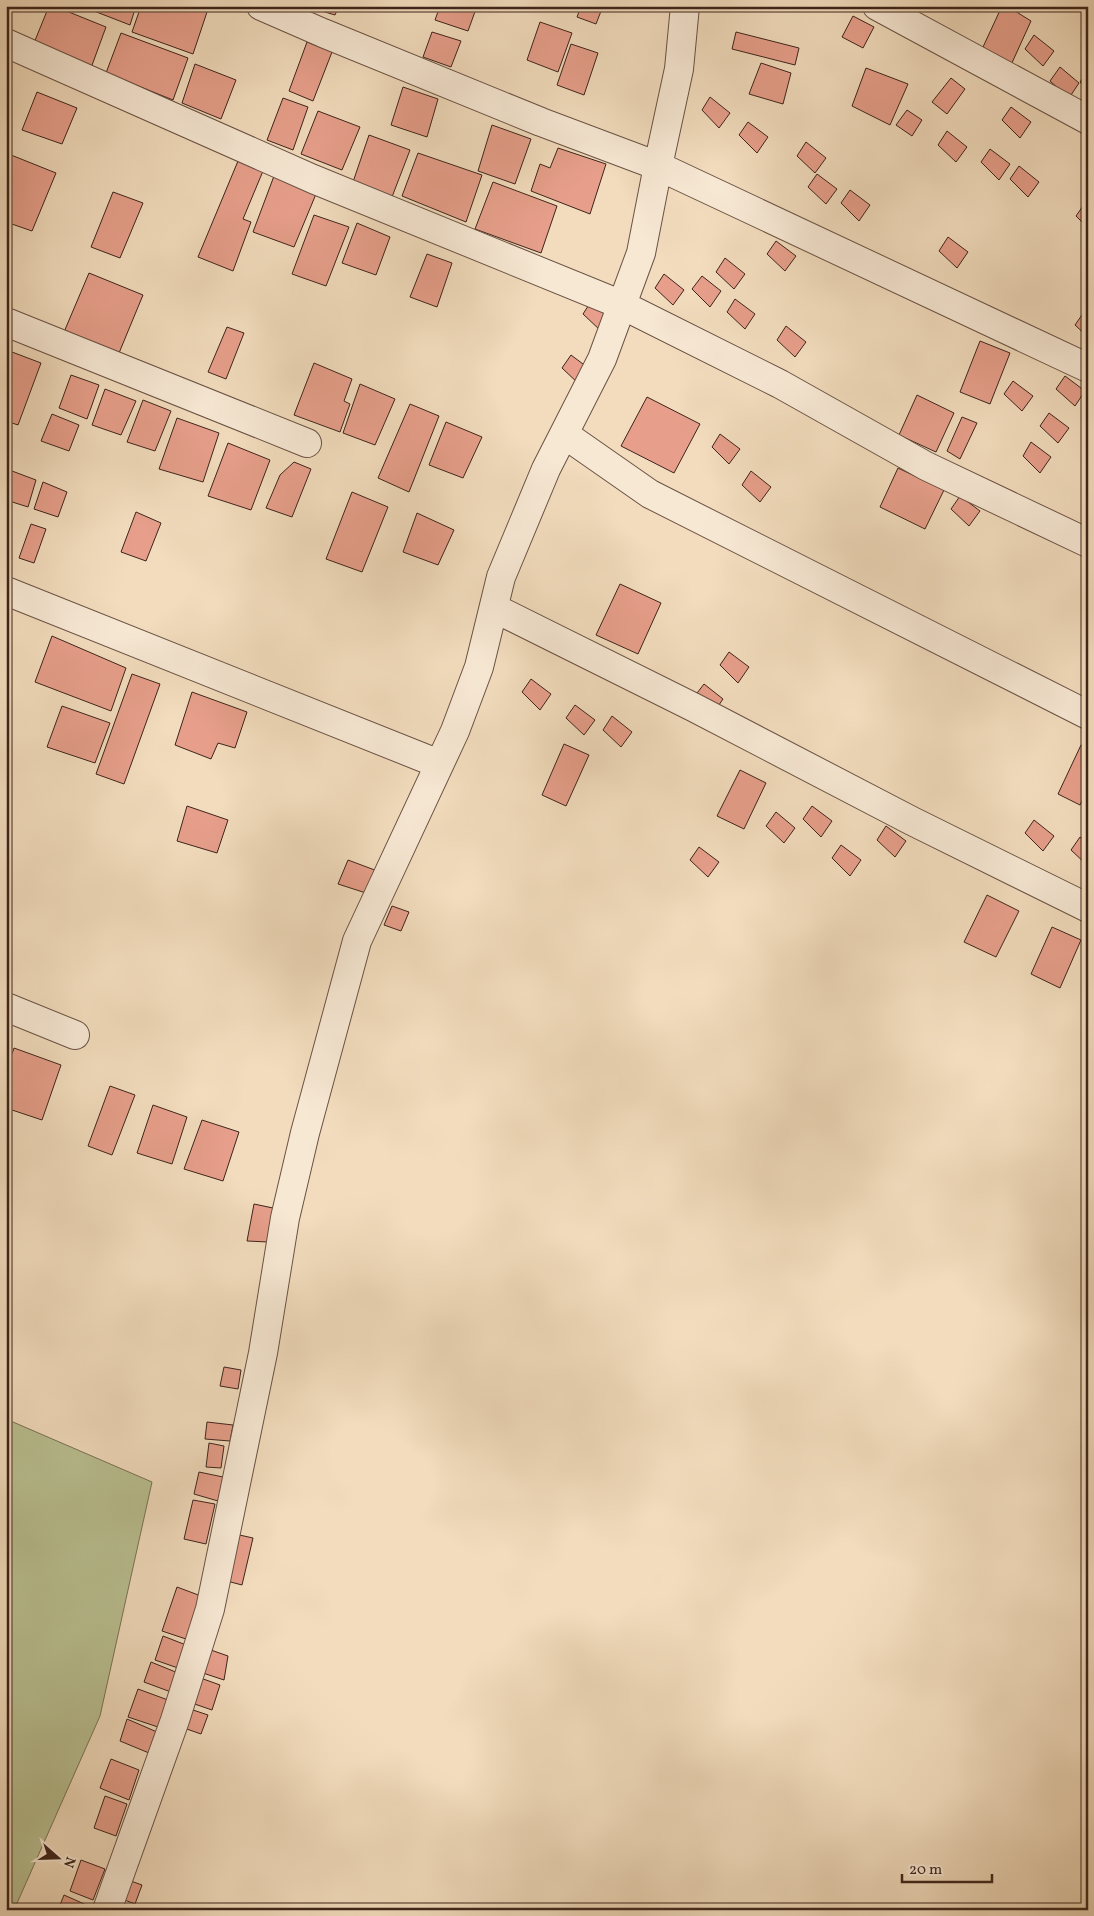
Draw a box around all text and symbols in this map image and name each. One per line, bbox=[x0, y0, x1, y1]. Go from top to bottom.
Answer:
north arrow bbox=[32, 1834, 82, 1884]
scale bar bbox=[902, 1851, 992, 1883]
text: N bbox=[58, 1854, 79, 1870]
text: 20 m bbox=[909, 1860, 942, 1881]

